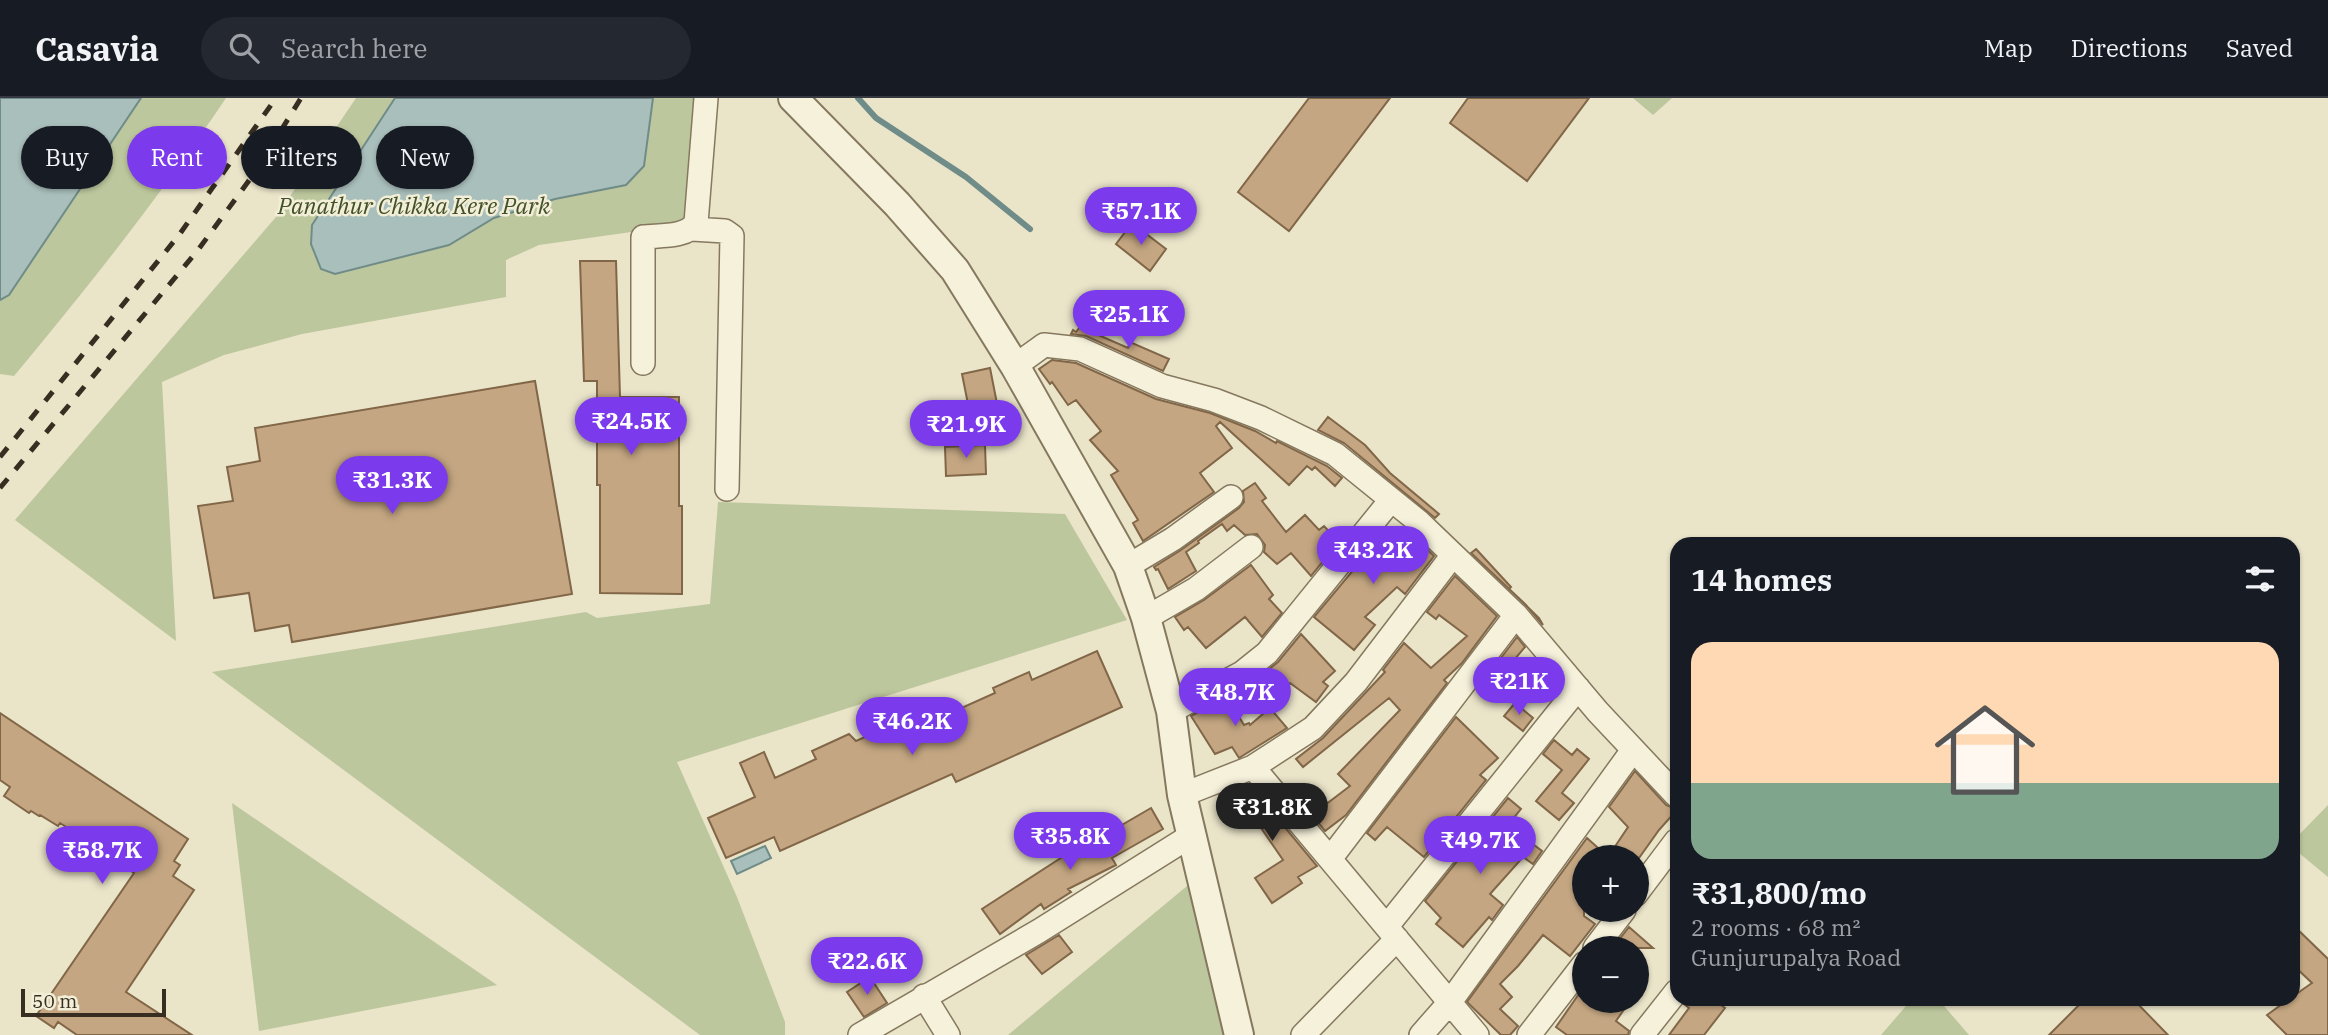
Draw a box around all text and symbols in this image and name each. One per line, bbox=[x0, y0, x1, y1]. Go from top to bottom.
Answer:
search box bbox=[201, 17, 691, 80]
text: Casavia bbox=[35, 27, 159, 70]
icon: search bbox=[225, 29, 263, 67]
text: Search here bbox=[281, 31, 427, 65]
text: Map bbox=[1984, 32, 2033, 64]
text: Directions bbox=[2071, 32, 2188, 64]
text: Saved bbox=[2226, 32, 2293, 64]
chip: Buy bbox=[21, 126, 113, 189]
chip: Rent bbox=[127, 126, 227, 189]
chip: Filters bbox=[241, 126, 362, 189]
chip: New bbox=[376, 126, 474, 189]
pin: ₹57.1K bbox=[1084, 188, 1198, 247]
park label: Panathur Chikka Kere Park bbox=[277, 190, 551, 220]
text: ₹57.1K bbox=[1101, 195, 1181, 225]
pin: ₹25.1K bbox=[1072, 290, 1186, 350]
text: ₹25.1K bbox=[1089, 298, 1169, 328]
pin: ₹24.5K bbox=[574, 398, 688, 457]
pin: ₹21.9K bbox=[909, 400, 1023, 460]
text: ₹24.5K bbox=[591, 405, 671, 435]
text: ₹21.9K bbox=[926, 408, 1006, 438]
pin: ₹31.3K bbox=[335, 456, 449, 516]
text: ₹31.3K bbox=[352, 464, 432, 494]
pin: ₹43.2K bbox=[1316, 526, 1430, 586]
text: ₹43.2K bbox=[1333, 534, 1413, 564]
text: 14 homes bbox=[1691, 560, 1832, 599]
icon: filters bbox=[2241, 560, 2279, 598]
pin: ₹21K bbox=[1478, 658, 1560, 717]
text: ₹21K bbox=[1489, 665, 1549, 695]
pin: ₹48.7K bbox=[1178, 668, 1292, 728]
text: ₹48.7K bbox=[1195, 676, 1275, 706]
icon: home bbox=[1922, 687, 2048, 813]
pin: ₹46.2K bbox=[855, 698, 969, 757]
text: ₹46.2K bbox=[872, 705, 952, 735]
pin: ₹31.8K bbox=[1215, 784, 1329, 843]
text: ₹31.8K bbox=[1232, 791, 1312, 821]
pin: ₹35.8K bbox=[1013, 812, 1127, 872]
pin: ₹49.7K bbox=[1423, 816, 1537, 876]
text: ₹35.8K bbox=[1030, 820, 1110, 850]
text: ₹49.7K bbox=[1440, 824, 1520, 854]
pin: ₹58.7K bbox=[45, 826, 159, 886]
text: ₹58.7K bbox=[62, 834, 142, 864]
map controls bbox=[1572, 845, 1649, 1013]
button: + bbox=[1572, 845, 1649, 922]
text: ₹31,800/mo bbox=[1691, 873, 1867, 912]
text: 2 rooms · 68 m² bbox=[1691, 912, 1861, 942]
button: − bbox=[1572, 936, 1649, 1013]
pin: ₹22.6K bbox=[810, 937, 924, 997]
text: Gunjurupalya Road bbox=[1691, 942, 1901, 972]
text: ₹22.6K bbox=[827, 945, 907, 975]
scale bar bbox=[21, 986, 166, 1018]
text: 50 m bbox=[32, 989, 77, 1013]

